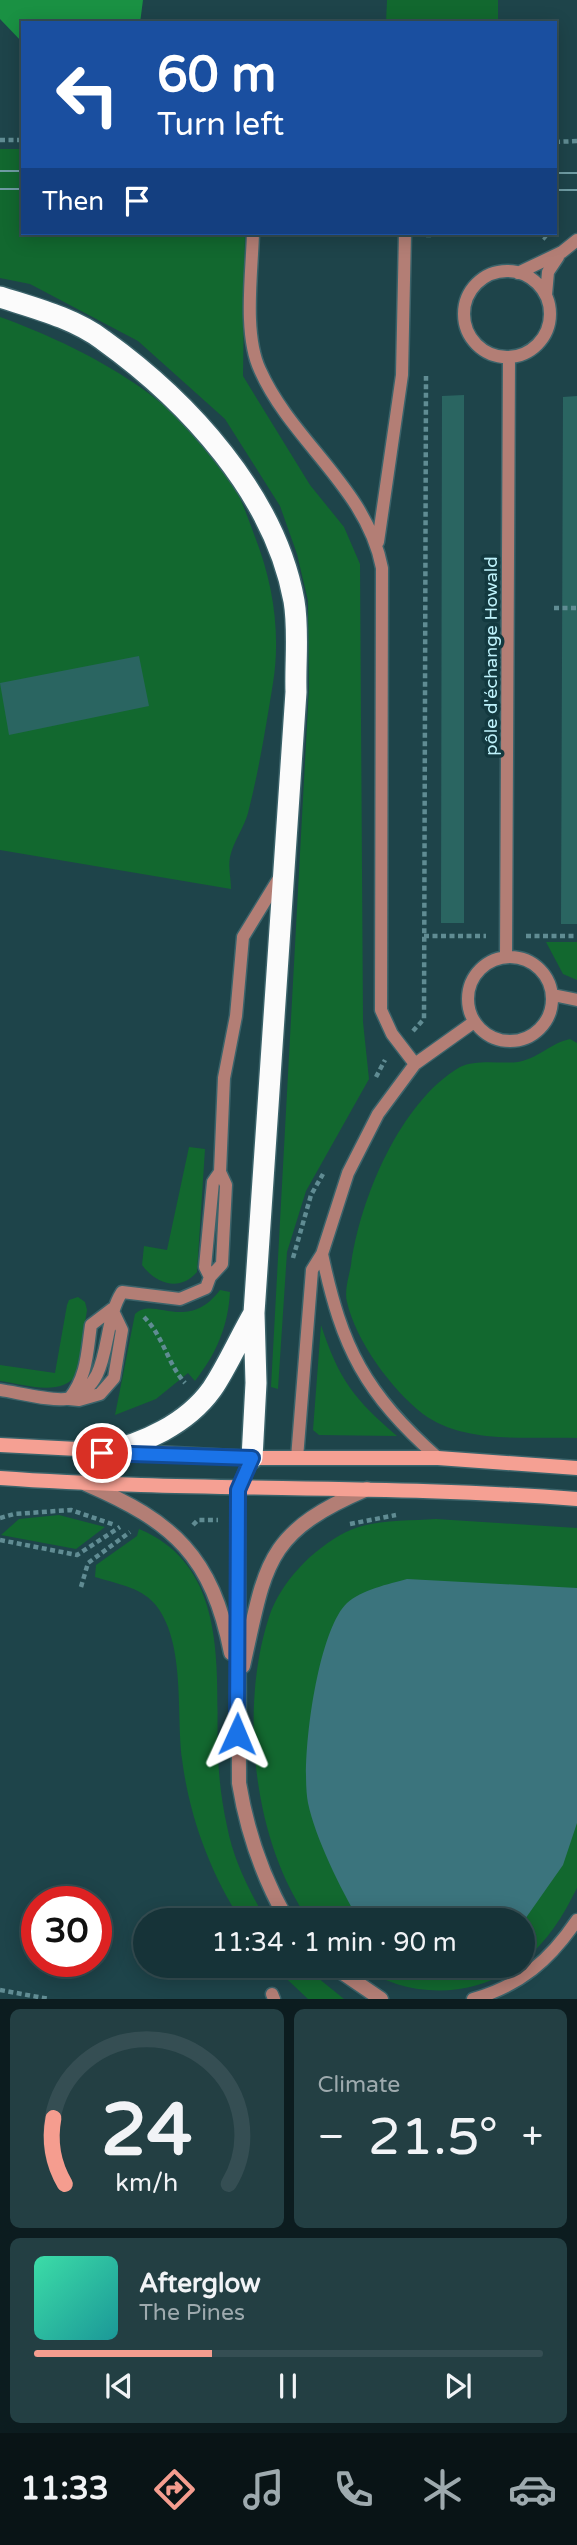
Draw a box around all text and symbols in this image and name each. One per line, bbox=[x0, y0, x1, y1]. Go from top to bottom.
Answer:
text: 60 m bbox=[157, 46, 276, 105]
icon: left bbox=[42, 49, 133, 140]
text: Turn left bbox=[157, 106, 284, 144]
icon: arrive bbox=[118, 182, 156, 220]
text: Then bbox=[42, 186, 104, 217]
street label: pôle d'échange Howald bbox=[480, 556, 502, 756]
pin bbox=[72, 1423, 132, 1483]
icon: arrive bbox=[83, 1434, 121, 1472]
position arrow bbox=[200, 1697, 274, 1771]
speed limit sign: 30 bbox=[21, 1886, 112, 1977]
text: 11:34 · 1 min · 90 m bbox=[211, 1927, 457, 1958]
text: Climate bbox=[318, 2071, 400, 2099]
text: 24 bbox=[101, 2088, 192, 2176]
text: 21.5° bbox=[368, 2106, 498, 2169]
text: − bbox=[318, 2114, 345, 2160]
text: + bbox=[522, 2114, 543, 2160]
text: km/h bbox=[115, 2168, 178, 2198]
text: Afterglow bbox=[139, 2268, 261, 2299]
text: The Pines bbox=[139, 2299, 245, 2327]
icon: previous bbox=[100, 2367, 138, 2405]
icon: pause bbox=[269, 2367, 307, 2405]
icon: next bbox=[439, 2367, 477, 2405]
icon: directions bbox=[150, 2465, 199, 2514]
icon: music bbox=[239, 2465, 288, 2514]
icon: phone bbox=[329, 2465, 378, 2514]
icon: climate bbox=[418, 2465, 467, 2514]
icon: car bbox=[508, 2465, 557, 2514]
text: 11:33 bbox=[20, 2470, 109, 2508]

